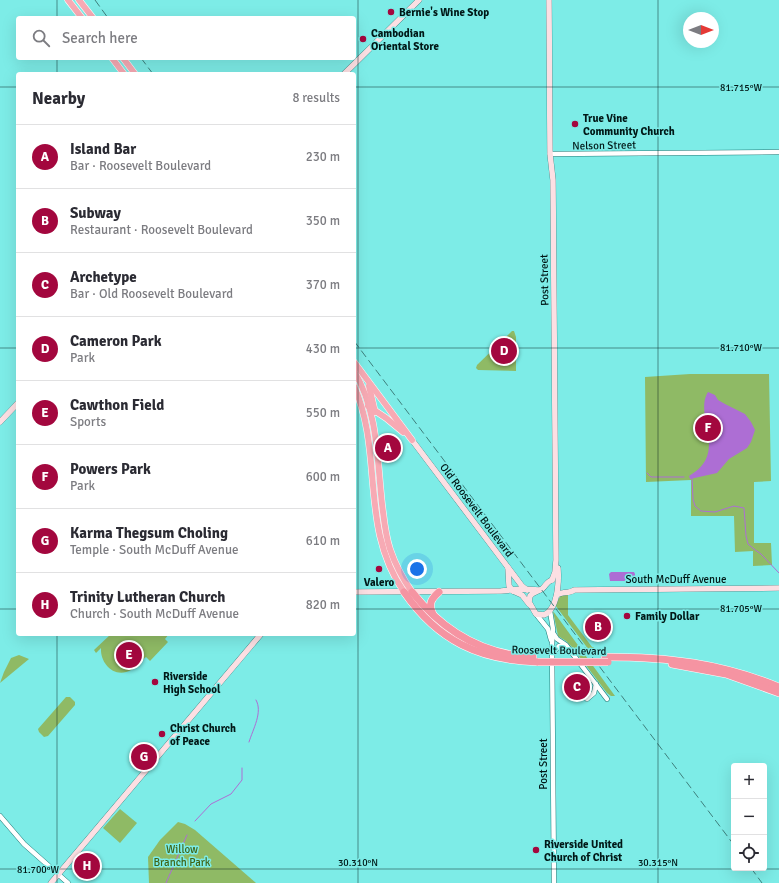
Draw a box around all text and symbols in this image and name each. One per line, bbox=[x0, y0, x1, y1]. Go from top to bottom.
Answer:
place label: Bernie's Wine Stop bbox=[399, 6, 489, 19]
marker: Bernie's Wine Stop bbox=[386, 7, 396, 17]
north arrow bbox=[683, 12, 719, 48]
search box bbox=[16, 16, 356, 60]
icon: search bbox=[30, 27, 52, 49]
place label: Cambodian Oriental Store bbox=[371, 27, 439, 53]
text: Search here bbox=[62, 29, 138, 47]
marker: Cambodian Oriental Store bbox=[358, 34, 368, 44]
text: 81.715°W bbox=[720, 82, 762, 94]
text: Nearby bbox=[32, 88, 85, 109]
text: 8 results bbox=[292, 90, 340, 106]
place label: True Vine Community Church bbox=[583, 112, 675, 138]
marker: True Vine Community Church bbox=[570, 119, 580, 129]
street label: Nelson Street bbox=[572, 138, 636, 153]
text: Island Bar bbox=[70, 140, 136, 158]
text: A bbox=[41, 149, 49, 165]
text: 230 m bbox=[306, 149, 340, 165]
text: Bar · Roosevelt Boulevard bbox=[70, 158, 211, 174]
text: Subway bbox=[70, 204, 121, 222]
text: B bbox=[41, 213, 49, 229]
text: 350 m bbox=[306, 213, 340, 229]
text: Restaurant · Roosevelt Boulevard bbox=[70, 222, 253, 238]
street label: Post Street bbox=[538, 254, 551, 306]
text: Archetype bbox=[70, 268, 137, 286]
text: C bbox=[41, 277, 49, 293]
text: 370 m bbox=[306, 277, 340, 293]
text: Bar · Old Roosevelt Boulevard bbox=[70, 286, 233, 302]
text: Cameron Park bbox=[70, 332, 161, 350]
pin: D bbox=[491, 336, 517, 366]
text: D bbox=[41, 341, 49, 357]
text: 430 m bbox=[306, 341, 340, 357]
text: 81.710°W bbox=[720, 342, 762, 354]
text: Park bbox=[70, 350, 95, 366]
text: Cawthon Field bbox=[70, 396, 164, 414]
text: E bbox=[41, 405, 49, 421]
text: 550 m bbox=[306, 405, 340, 421]
pin: F bbox=[695, 413, 721, 443]
text: Sports bbox=[70, 414, 106, 430]
pin: A bbox=[375, 433, 401, 463]
text: Powers Park bbox=[70, 460, 151, 478]
street label: Old Roosevelt Boulevard bbox=[437, 461, 516, 560]
text: F bbox=[42, 469, 48, 485]
text: 600 m bbox=[306, 469, 340, 485]
text: Park bbox=[70, 478, 95, 494]
text: Karma Thegsum Choling bbox=[70, 524, 228, 542]
text: G bbox=[41, 533, 49, 549]
text: 610 m bbox=[306, 533, 340, 549]
text: Temple · South McDuff Avenue bbox=[70, 542, 239, 558]
your location bbox=[407, 559, 427, 579]
marker: Valero bbox=[374, 564, 384, 574]
street label: South McDuff Avenue bbox=[625, 573, 727, 586]
place label: Valero bbox=[364, 576, 395, 589]
text: Trinity Lutheran Church bbox=[70, 588, 225, 606]
text: H bbox=[41, 597, 49, 613]
text: 820 m bbox=[306, 597, 340, 613]
text: 81.705°W bbox=[720, 603, 762, 615]
text: Church · South McDuff Avenue bbox=[70, 606, 239, 622]
place label: Family Dollar bbox=[635, 610, 700, 623]
marker: Family Dollar bbox=[622, 611, 632, 621]
pin: B bbox=[585, 612, 611, 642]
pin: E bbox=[116, 640, 142, 670]
street label: Roosevelt Boulevard bbox=[511, 643, 607, 658]
place label: Riverside High School bbox=[163, 670, 221, 696]
pin: C bbox=[564, 672, 590, 702]
marker: Riverside High School bbox=[150, 677, 160, 687]
place label: Christ Church of Peace bbox=[170, 722, 236, 748]
marker: Christ Church of Peace bbox=[157, 729, 167, 739]
street label: Post Street bbox=[537, 738, 550, 790]
pin: G bbox=[131, 742, 157, 772]
map controls bbox=[731, 763, 767, 871]
button: + bbox=[731, 763, 767, 799]
button: − bbox=[731, 799, 767, 835]
button: locate bbox=[731, 835, 767, 871]
place label: Riverside United Church of Christ bbox=[544, 838, 623, 864]
park label: Willow Branch Park bbox=[154, 843, 211, 869]
marker: Riverside United Church of Christ bbox=[531, 845, 541, 855]
pin: H bbox=[74, 851, 100, 881]
text: 30.310°N bbox=[338, 857, 378, 869]
text: 30.315°N bbox=[638, 857, 678, 869]
text: 81.700°W bbox=[17, 864, 59, 876]

